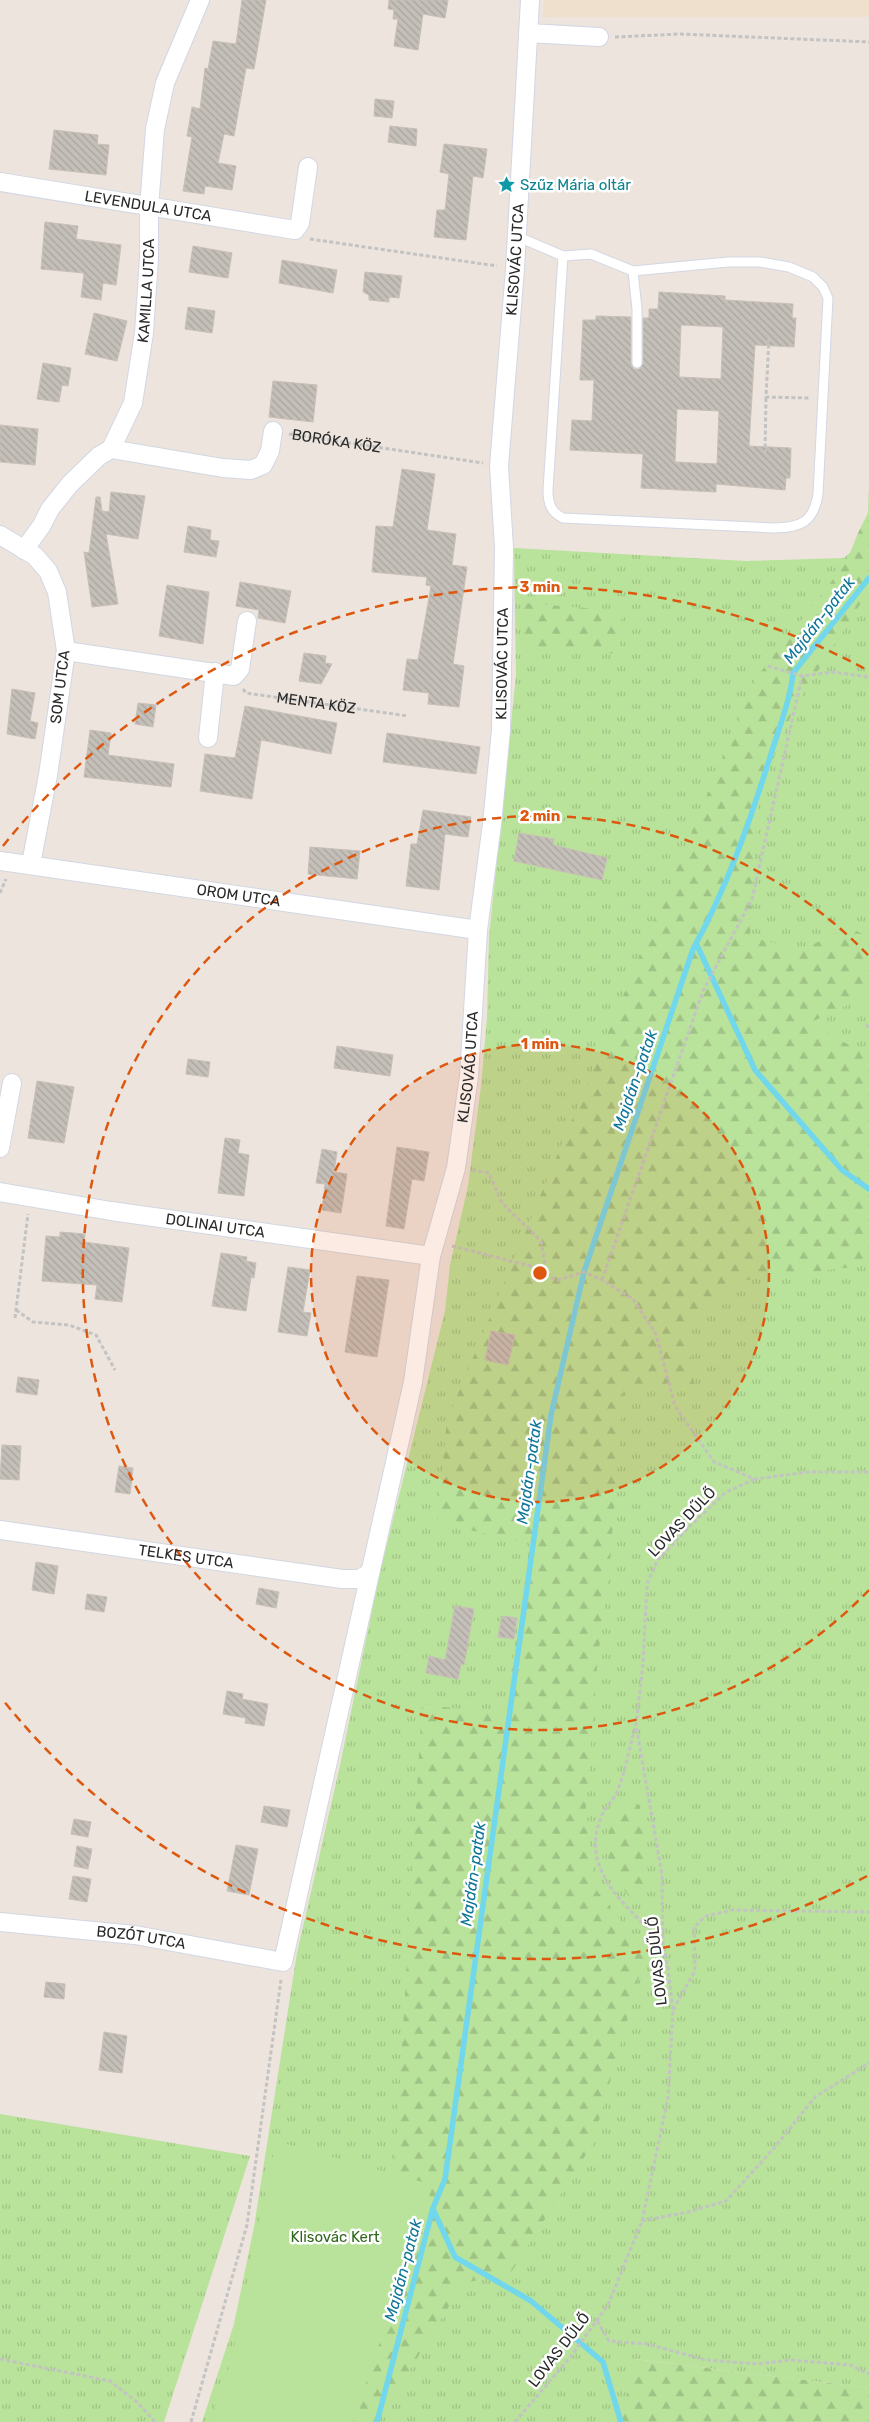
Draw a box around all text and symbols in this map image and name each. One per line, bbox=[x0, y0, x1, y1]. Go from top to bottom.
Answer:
place icon: Szűz Mária oltár bbox=[496, 175, 516, 195]
place label: Szűz Mária oltár bbox=[520, 176, 631, 194]
street label: LEVENDULA UTCA bbox=[83, 187, 213, 225]
street label: KLISOVÁC UTCA bbox=[502, 203, 528, 316]
street label: KAMILLA UTCA bbox=[134, 239, 158, 344]
street label: BORÓKA KÖZ bbox=[291, 426, 382, 457]
water label: Majdán-patak bbox=[779, 572, 859, 667]
text: 3 min bbox=[520, 578, 560, 596]
street label: KLISOVÁC UTCA bbox=[492, 607, 512, 720]
street label: SOM UTCA bbox=[47, 649, 73, 725]
street label: MENTA KÖZ bbox=[275, 688, 357, 718]
text: 2 min bbox=[520, 807, 560, 825]
street label: OROM UTCA bbox=[195, 880, 282, 910]
street label: KLISOVÁC UTCA bbox=[453, 1011, 482, 1124]
water label: Majdán-patak bbox=[609, 1026, 661, 1133]
text: 1 min bbox=[521, 1035, 559, 1053]
street label: DOLINAI UTCA bbox=[164, 1210, 266, 1242]
centre of rings bbox=[531, 1264, 549, 1282]
water label: Majdán-patak bbox=[512, 1418, 546, 1525]
street label: LOVAS DŰLŐ bbox=[644, 1484, 720, 1560]
street label: TELKES UTCA bbox=[137, 1541, 235, 1572]
water label: Majdán-patak bbox=[456, 1820, 490, 1927]
street label: LOVAS DŰLŐ bbox=[643, 1916, 671, 2006]
street label: BOZÓT UTCA bbox=[96, 1922, 187, 1953]
water label: Majdán-patak bbox=[380, 2216, 426, 2323]
park label: Klisovác Kert bbox=[290, 2228, 380, 2246]
street label: LOVAS DŰLŐ bbox=[524, 2309, 594, 2391]

